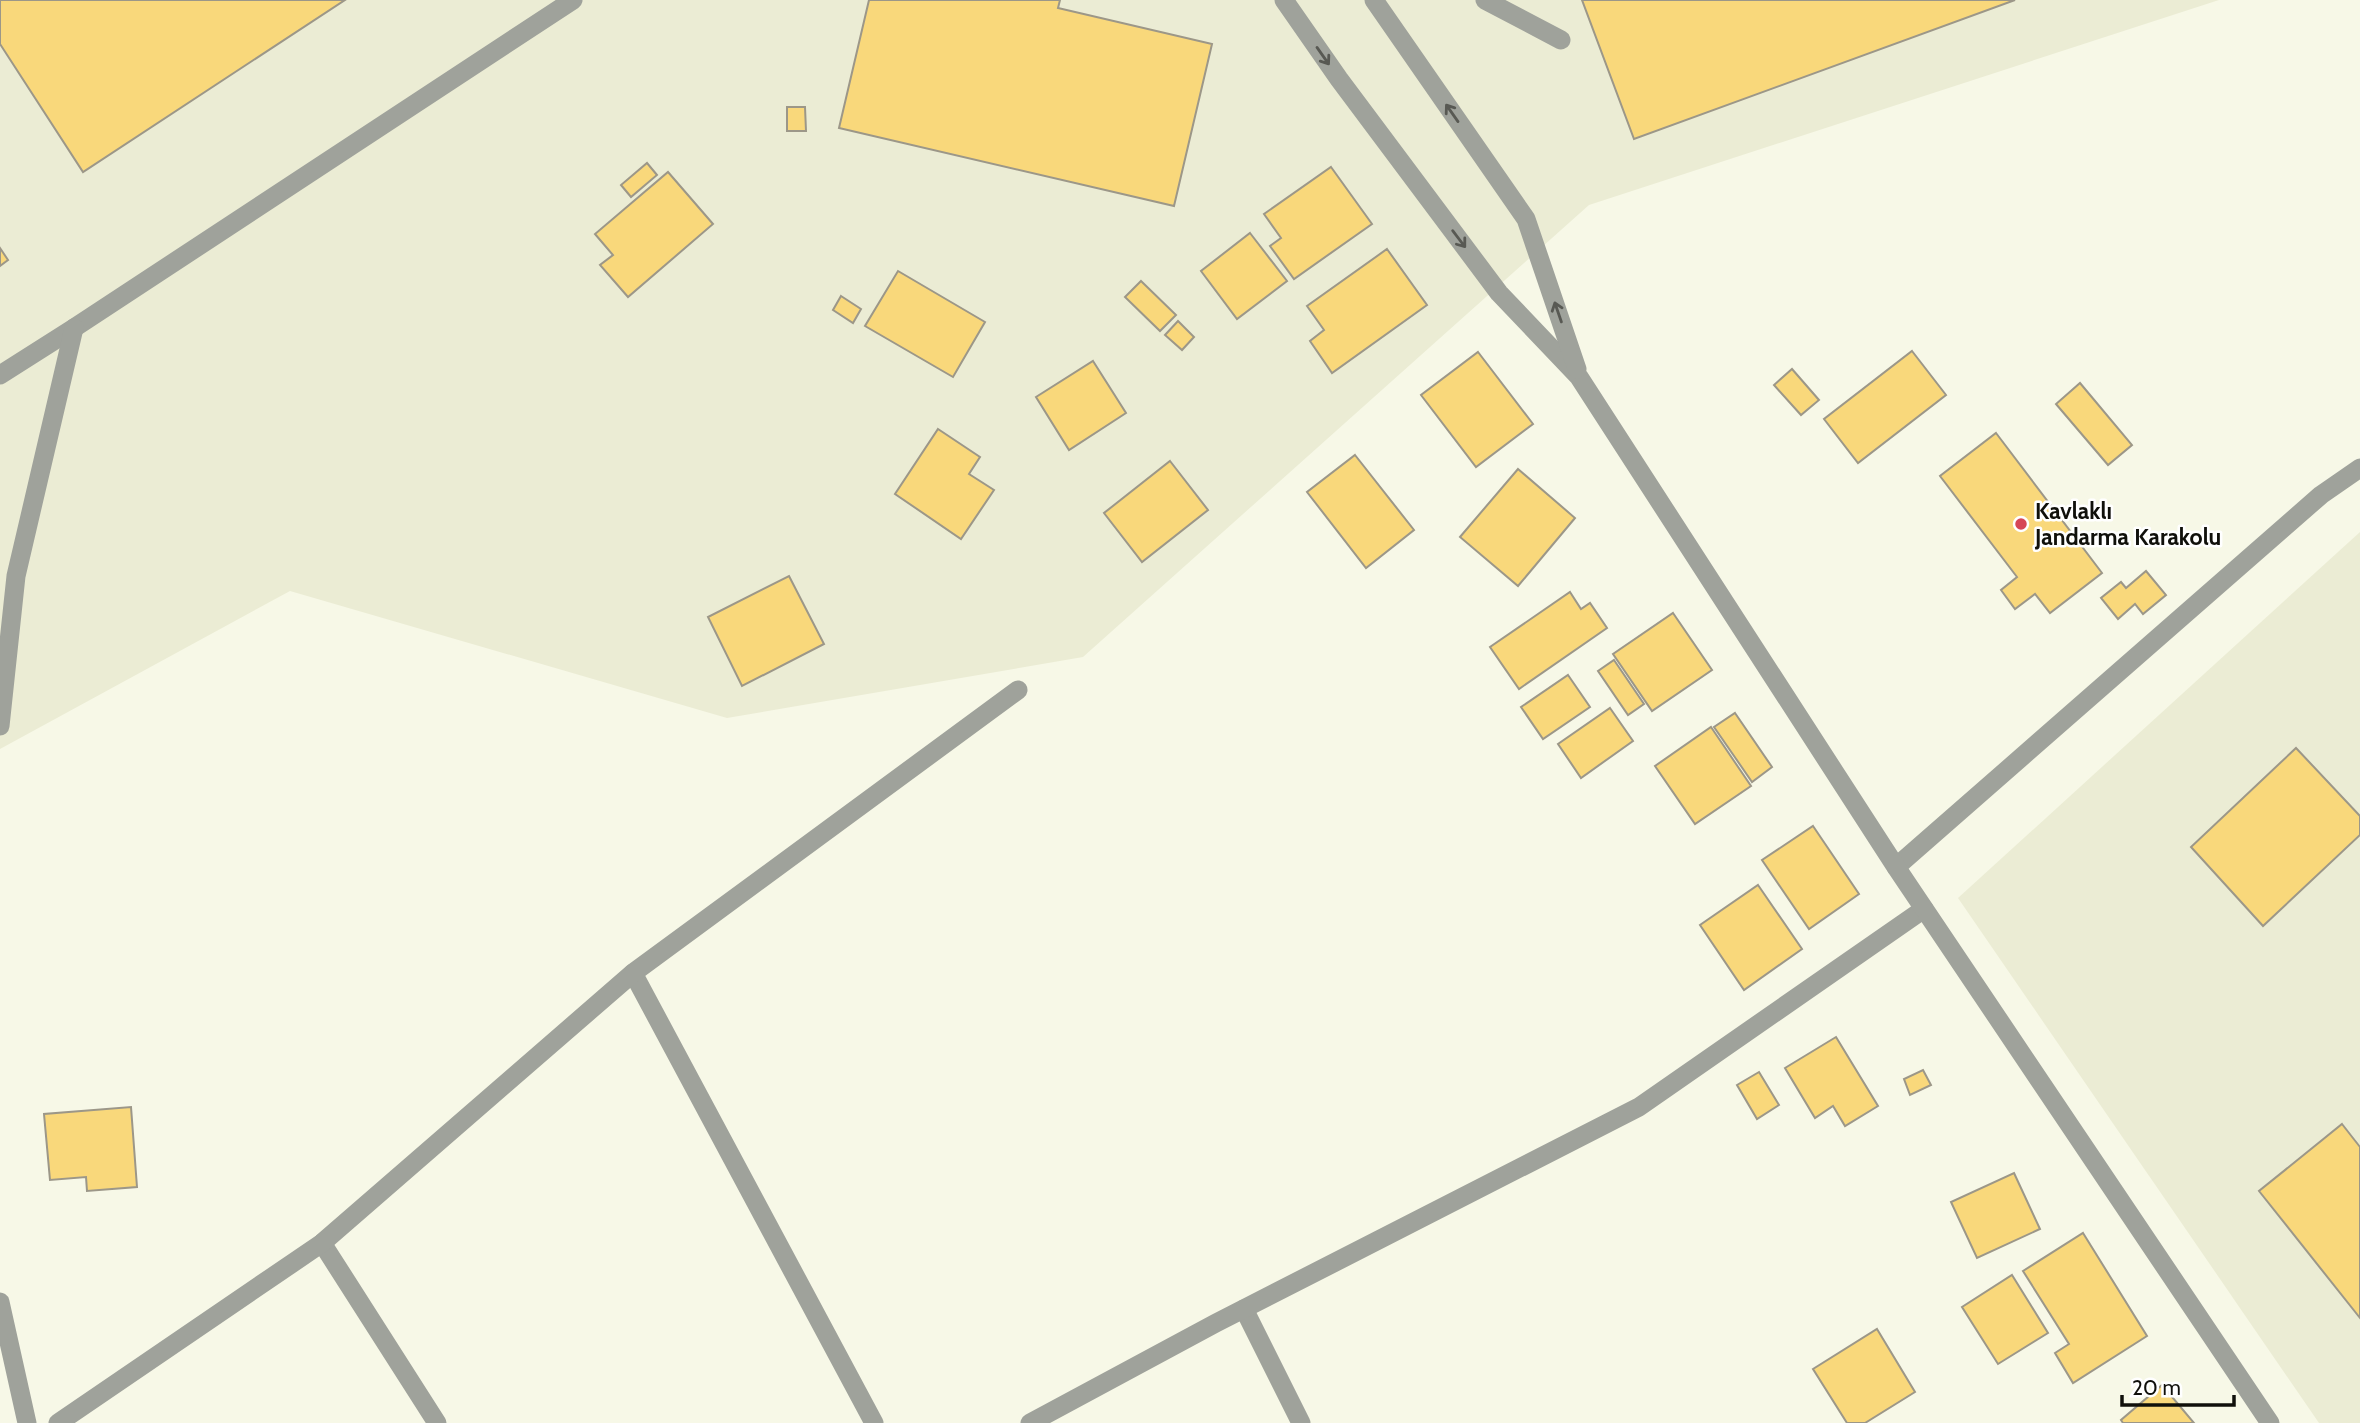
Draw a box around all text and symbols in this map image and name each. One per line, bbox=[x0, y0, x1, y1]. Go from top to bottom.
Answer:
one-way arrow bbox=[1316, 46, 1330, 65]
one-way arrow bbox=[1445, 104, 1459, 123]
one-way arrow bbox=[1451, 229, 1466, 248]
one-way arrow bbox=[1551, 302, 1563, 324]
place label: Kavlaklı Jandarma Karakolu bbox=[2034, 497, 2221, 551]
marker: Kavlaklı Jandarma Karakolu bbox=[2013, 516, 2029, 532]
scale bar bbox=[2122, 1364, 2234, 1408]
text: 20 m bbox=[2132, 1375, 2181, 1400]

